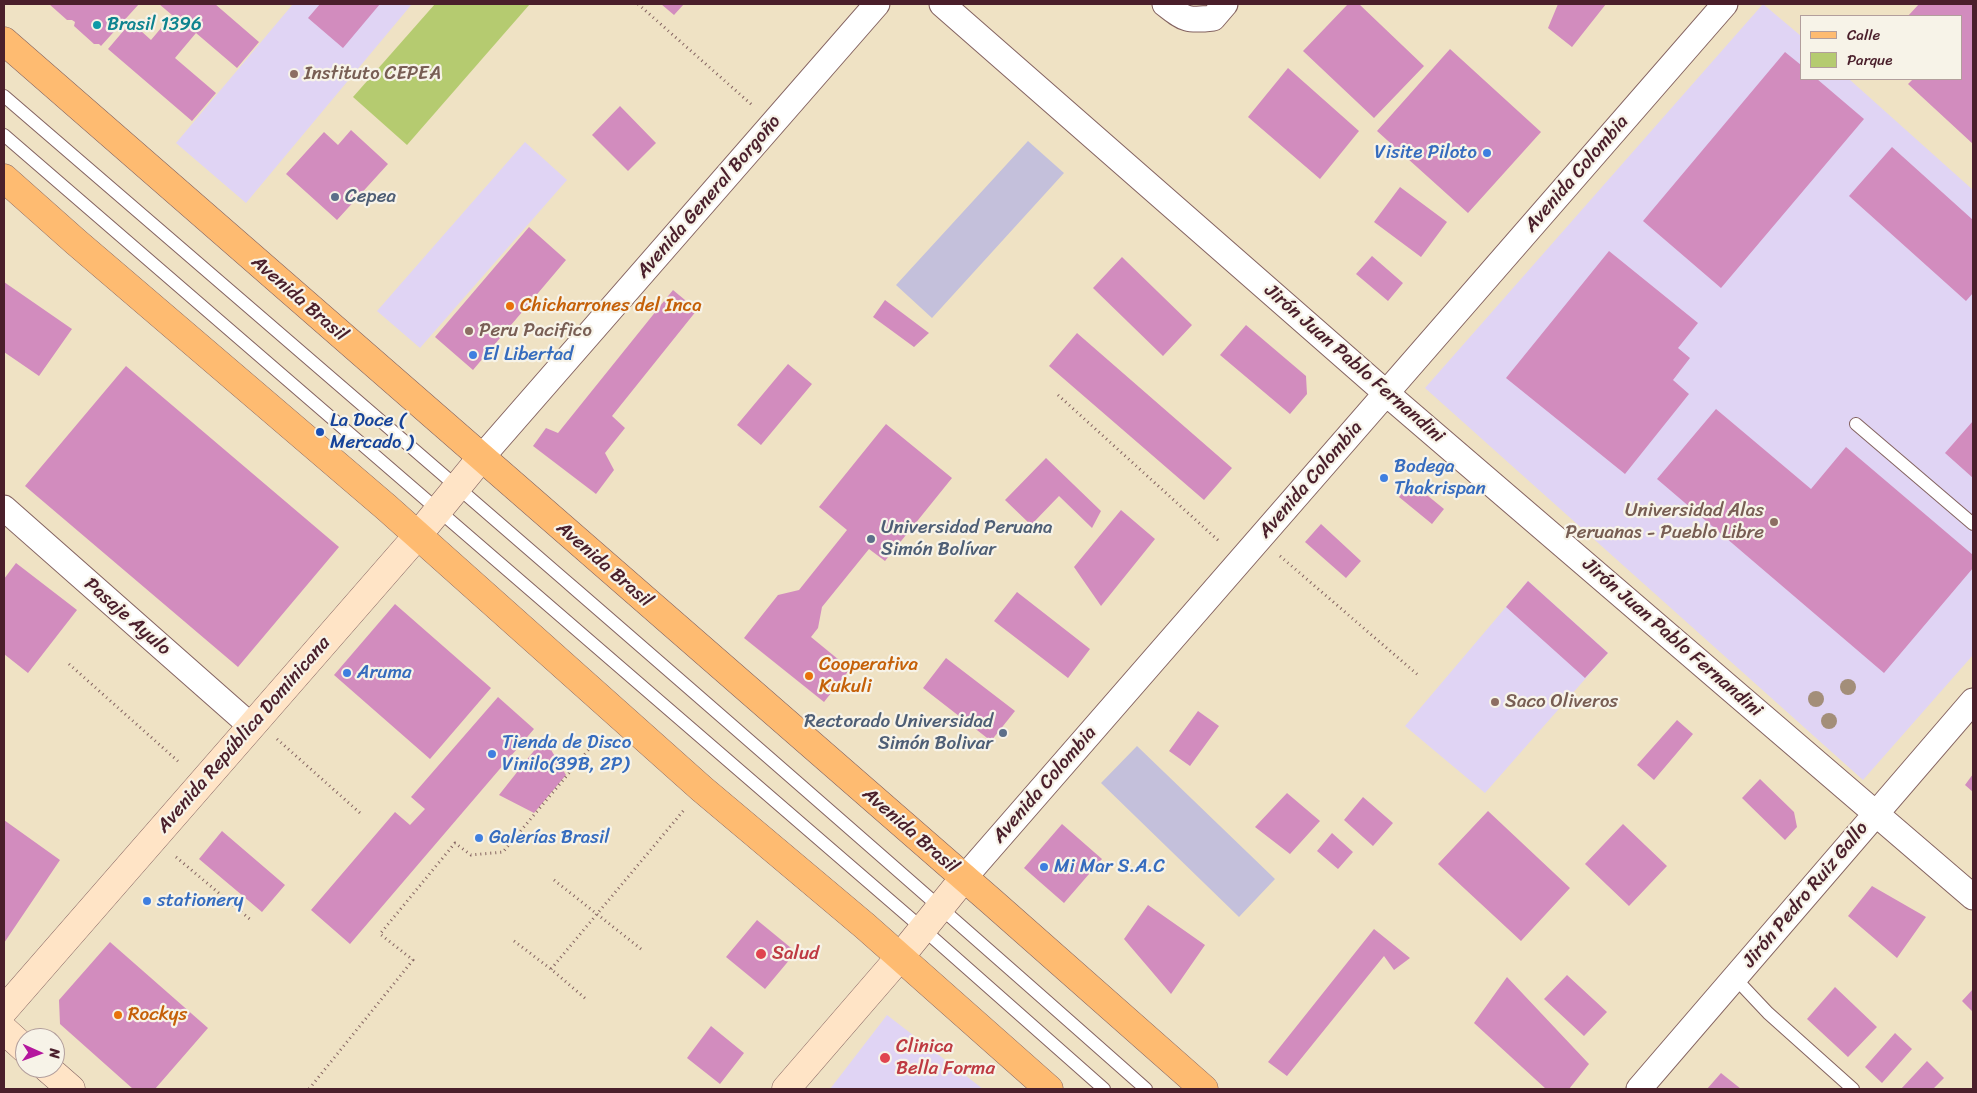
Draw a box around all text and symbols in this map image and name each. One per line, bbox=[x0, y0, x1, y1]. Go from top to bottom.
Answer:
place label: Brasil 1396 bbox=[107, 14, 202, 36]
legend bbox=[1800, 15, 1962, 80]
marker: Brasil 1396 bbox=[91, 19, 103, 31]
text: Calle bbox=[1847, 22, 1880, 48]
text: Parque bbox=[1847, 47, 1892, 73]
place label: Instituto CEPEA bbox=[304, 63, 441, 85]
marker: Instituto CEPEA bbox=[288, 68, 300, 80]
street label: Avenida General Borgoño bbox=[632, 111, 786, 283]
street label: Avenida Colombia bbox=[1520, 111, 1634, 237]
place label: Visite Piloto bbox=[1375, 142, 1477, 164]
marker: Visite Piloto bbox=[1481, 147, 1493, 159]
place label: Cepea bbox=[345, 186, 396, 208]
marker: Cepea bbox=[329, 191, 341, 203]
street label: Avenida Brasil bbox=[246, 251, 352, 347]
street label: Jirón Juan Pablo Fernandini bbox=[1259, 280, 1449, 448]
place label: Chicharrones del Inca bbox=[520, 295, 702, 317]
marker: Chicharrones del Inca bbox=[504, 300, 516, 312]
place label: Peru Pacifico bbox=[479, 320, 592, 342]
marker: Peru Pacifico bbox=[463, 325, 475, 337]
place label: El Libertad bbox=[483, 344, 573, 366]
marker: El Libertad bbox=[467, 349, 479, 361]
place label: La Doce ( Mercado ) bbox=[330, 410, 413, 454]
street label: Avenida Colombia bbox=[1254, 417, 1368, 543]
marker: La Doce ( Mercado ) bbox=[314, 426, 326, 438]
place label: Bodega Thakrispan bbox=[1394, 456, 1486, 500]
marker: Bodega Thakrispan bbox=[1378, 472, 1390, 484]
place label: Universidad Alas Peruanas - Pueblo Libre bbox=[1565, 500, 1764, 544]
marker: Universidad Alas Peruanas - Pueblo Libre bbox=[1768, 516, 1780, 528]
street label: Avenida Brasil bbox=[551, 517, 657, 613]
place label: Universidad Peruana Simón Bolívar bbox=[881, 517, 1053, 561]
marker: Universidad Peruana Simón Bolívar bbox=[865, 533, 877, 545]
street label: Jirón Juan Pablo Fernandini bbox=[1577, 554, 1767, 722]
street label: Pasaje Ayulo bbox=[79, 573, 175, 661]
street label: Avenida República Dominicana bbox=[153, 632, 335, 838]
place label: Cooperativa Kukuli bbox=[819, 654, 918, 698]
place label: Aruma bbox=[357, 662, 412, 684]
marker: Aruma bbox=[341, 667, 353, 679]
marker: Cooperativa Kukuli bbox=[803, 670, 815, 682]
place label: Saco Oliveros bbox=[1505, 691, 1618, 713]
marker: Saco Oliveros bbox=[1489, 696, 1501, 708]
place label: Rectorado Universidad Simón Bolivar bbox=[804, 711, 993, 755]
street label: Avenida Colombia bbox=[988, 722, 1102, 848]
marker: Rectorado Universidad Simón Bolivar bbox=[997, 727, 1009, 739]
place label: Tienda de Disco Vinilo(39B, 2P) bbox=[502, 732, 632, 776]
marker: Tienda de Disco Vinilo(39B, 2P) bbox=[486, 748, 498, 760]
street label: Avenida Brasil bbox=[857, 783, 963, 879]
street label: Jirón Pedro Ruiz Gallo bbox=[1738, 817, 1874, 973]
place label: Galerías Brasil bbox=[489, 827, 610, 849]
marker: Galerías Brasil bbox=[473, 832, 485, 844]
place label: Mi Mar S.A.C bbox=[1054, 856, 1165, 878]
marker: Mi Mar S.A.C bbox=[1038, 861, 1050, 873]
place label: stationery bbox=[157, 890, 243, 912]
marker: stationery bbox=[141, 895, 153, 907]
place label: Salud bbox=[772, 943, 819, 965]
marker: Salud bbox=[754, 947, 768, 961]
place label: Rockys bbox=[128, 1004, 187, 1026]
marker: Rockys bbox=[112, 1009, 124, 1021]
north arrow bbox=[15, 1028, 65, 1078]
place label: Clinica Bella Forma bbox=[896, 1036, 995, 1080]
text: N bbox=[42, 1048, 67, 1059]
marker: Clinica Bella Forma bbox=[878, 1051, 892, 1065]

